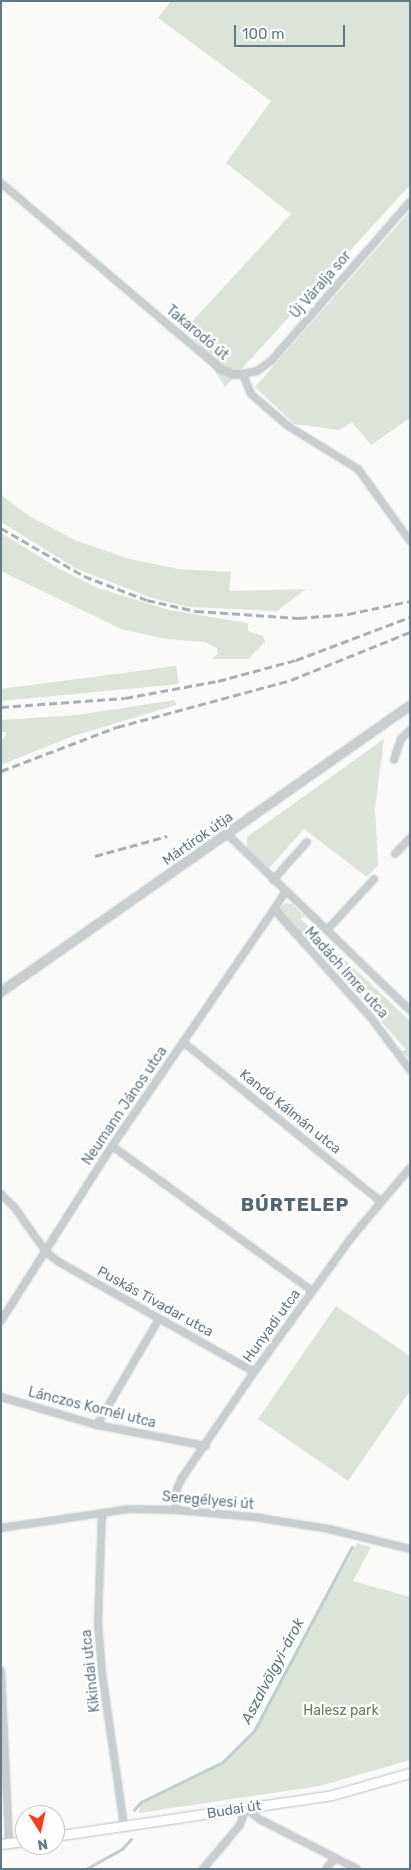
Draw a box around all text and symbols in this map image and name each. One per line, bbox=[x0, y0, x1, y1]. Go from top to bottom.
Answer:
scale bar bbox=[236, 15, 347, 47]
text: 100 m bbox=[242, 25, 284, 43]
street label: Új Váralja sor bbox=[287, 248, 355, 322]
street label: Takarodó út bbox=[162, 302, 232, 364]
street label: Mártírok útja bbox=[160, 809, 236, 869]
street label: Madách Imre utca bbox=[301, 924, 391, 1022]
street label: Neumann János utca bbox=[79, 1043, 171, 1169]
street label: Kandó Kálmán utca bbox=[236, 1066, 344, 1158]
district label: BÚRTELEP bbox=[240, 1194, 350, 1216]
street label: Puskás Tivadar utca bbox=[94, 1263, 216, 1341]
street label: Hunyadi utca bbox=[240, 1286, 304, 1366]
street label: Lánczos Kornél utca bbox=[26, 1384, 158, 1432]
street label: Seregélyesi út bbox=[161, 1489, 255, 1513]
water label: Aszalvölgyi-árok bbox=[238, 1615, 308, 1727]
street label: Kikindai utca bbox=[78, 1629, 104, 1713]
park label: Halesz park bbox=[303, 1703, 379, 1719]
street label: Budai út bbox=[206, 1797, 262, 1823]
north arrow bbox=[15, 1805, 65, 1855]
text: N bbox=[36, 1835, 49, 1854]

